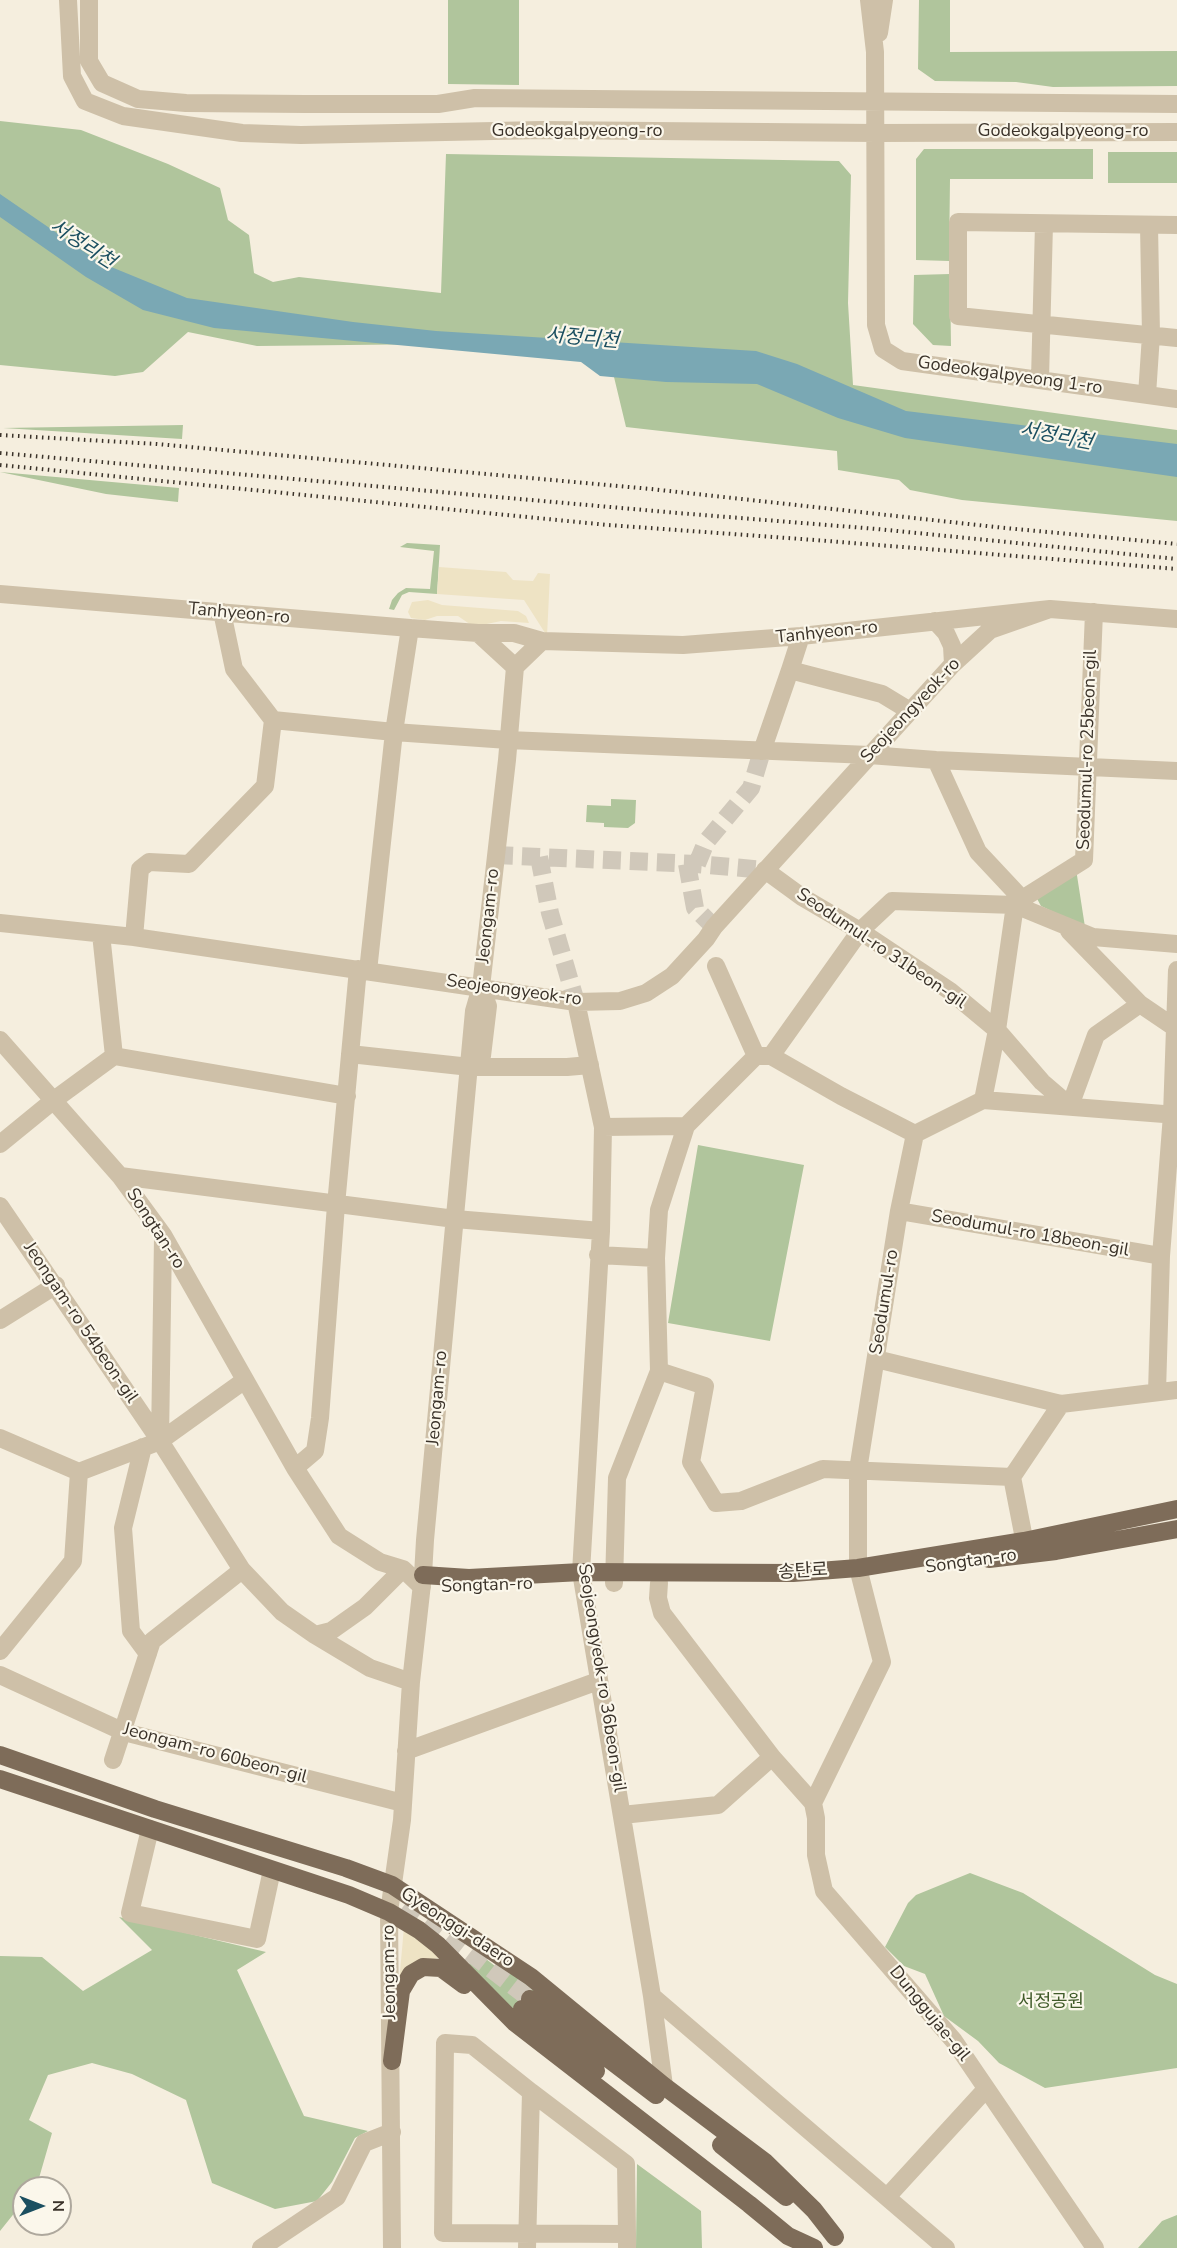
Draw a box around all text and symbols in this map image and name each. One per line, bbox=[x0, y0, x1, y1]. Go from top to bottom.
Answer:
street label: Godeokgalpyeong-ro bbox=[491, 121, 663, 143]
street label: Godeokgalpyeong-ro bbox=[977, 121, 1149, 143]
water label: 서정리천 bbox=[45, 215, 119, 275]
water label: 서정리천 bbox=[544, 324, 620, 354]
street label: Godeokgalpyeong 1-ro bbox=[916, 352, 1104, 400]
water label: 서정리천 bbox=[1018, 418, 1094, 456]
street label: Tanhyeon-ro bbox=[187, 599, 291, 629]
street label: Tanhyeon-ro bbox=[775, 617, 879, 649]
street label: Seodumul-ro 25beon-gil bbox=[1074, 649, 1102, 851]
street label: Seojeongyeok-ro bbox=[857, 654, 965, 768]
street label: Jeongam-ro bbox=[473, 868, 505, 964]
street label: Seodumul-ro 31beon-gil bbox=[792, 884, 970, 1014]
street label: Seojeongyeok-ro bbox=[445, 971, 583, 1011]
street label: Songtan-ro bbox=[121, 1185, 189, 1273]
street label: Seodumul-ro 18beon-gil bbox=[929, 1206, 1131, 1262]
street label: Jeongam-ro 54beon-gil bbox=[18, 1238, 142, 1408]
street label: Seodumul-ro bbox=[866, 1248, 904, 1356]
street label: Jeongam-ro bbox=[423, 1350, 453, 1446]
street label: Songtan-ro bbox=[924, 1545, 1018, 1579]
street label: 송탄로 bbox=[778, 1560, 828, 1584]
street label: Seojeongyeok-ro 36beon-gil bbox=[572, 1562, 630, 1794]
street label: Songtan-ro bbox=[441, 1574, 533, 1598]
street label: Jeongam-ro 60beon-gil bbox=[121, 1719, 309, 1789]
street label: Gyeonggi-daero bbox=[396, 1883, 518, 1973]
street label: Jeongam-ro bbox=[378, 1924, 402, 2020]
street label: Dunggujae-gil bbox=[884, 1962, 974, 2066]
park label: 서정공원 bbox=[1018, 1992, 1084, 2014]
north arrow bbox=[12, 2176, 72, 2236]
text: N bbox=[47, 2200, 69, 2212]

